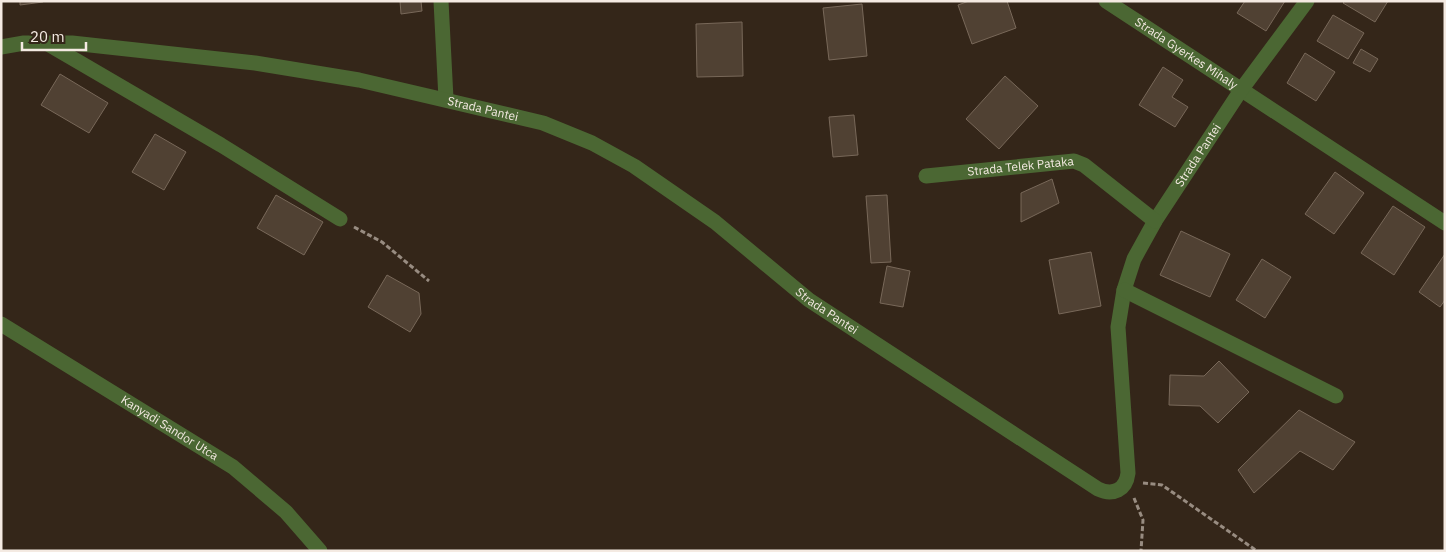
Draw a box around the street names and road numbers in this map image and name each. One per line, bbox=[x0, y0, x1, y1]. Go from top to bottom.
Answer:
street label: Strada Gyerkes Mihaly bbox=[1132, 14, 1241, 92]
street label: Strada Pantei bbox=[446, 93, 520, 124]
street label: Strada Pantei bbox=[1172, 121, 1224, 189]
street label: Strada Telek Pataka bbox=[967, 153, 1075, 179]
street label: Strada Pantei bbox=[793, 284, 861, 337]
street label: Kanyadi Sandor Utca bbox=[118, 392, 222, 463]

